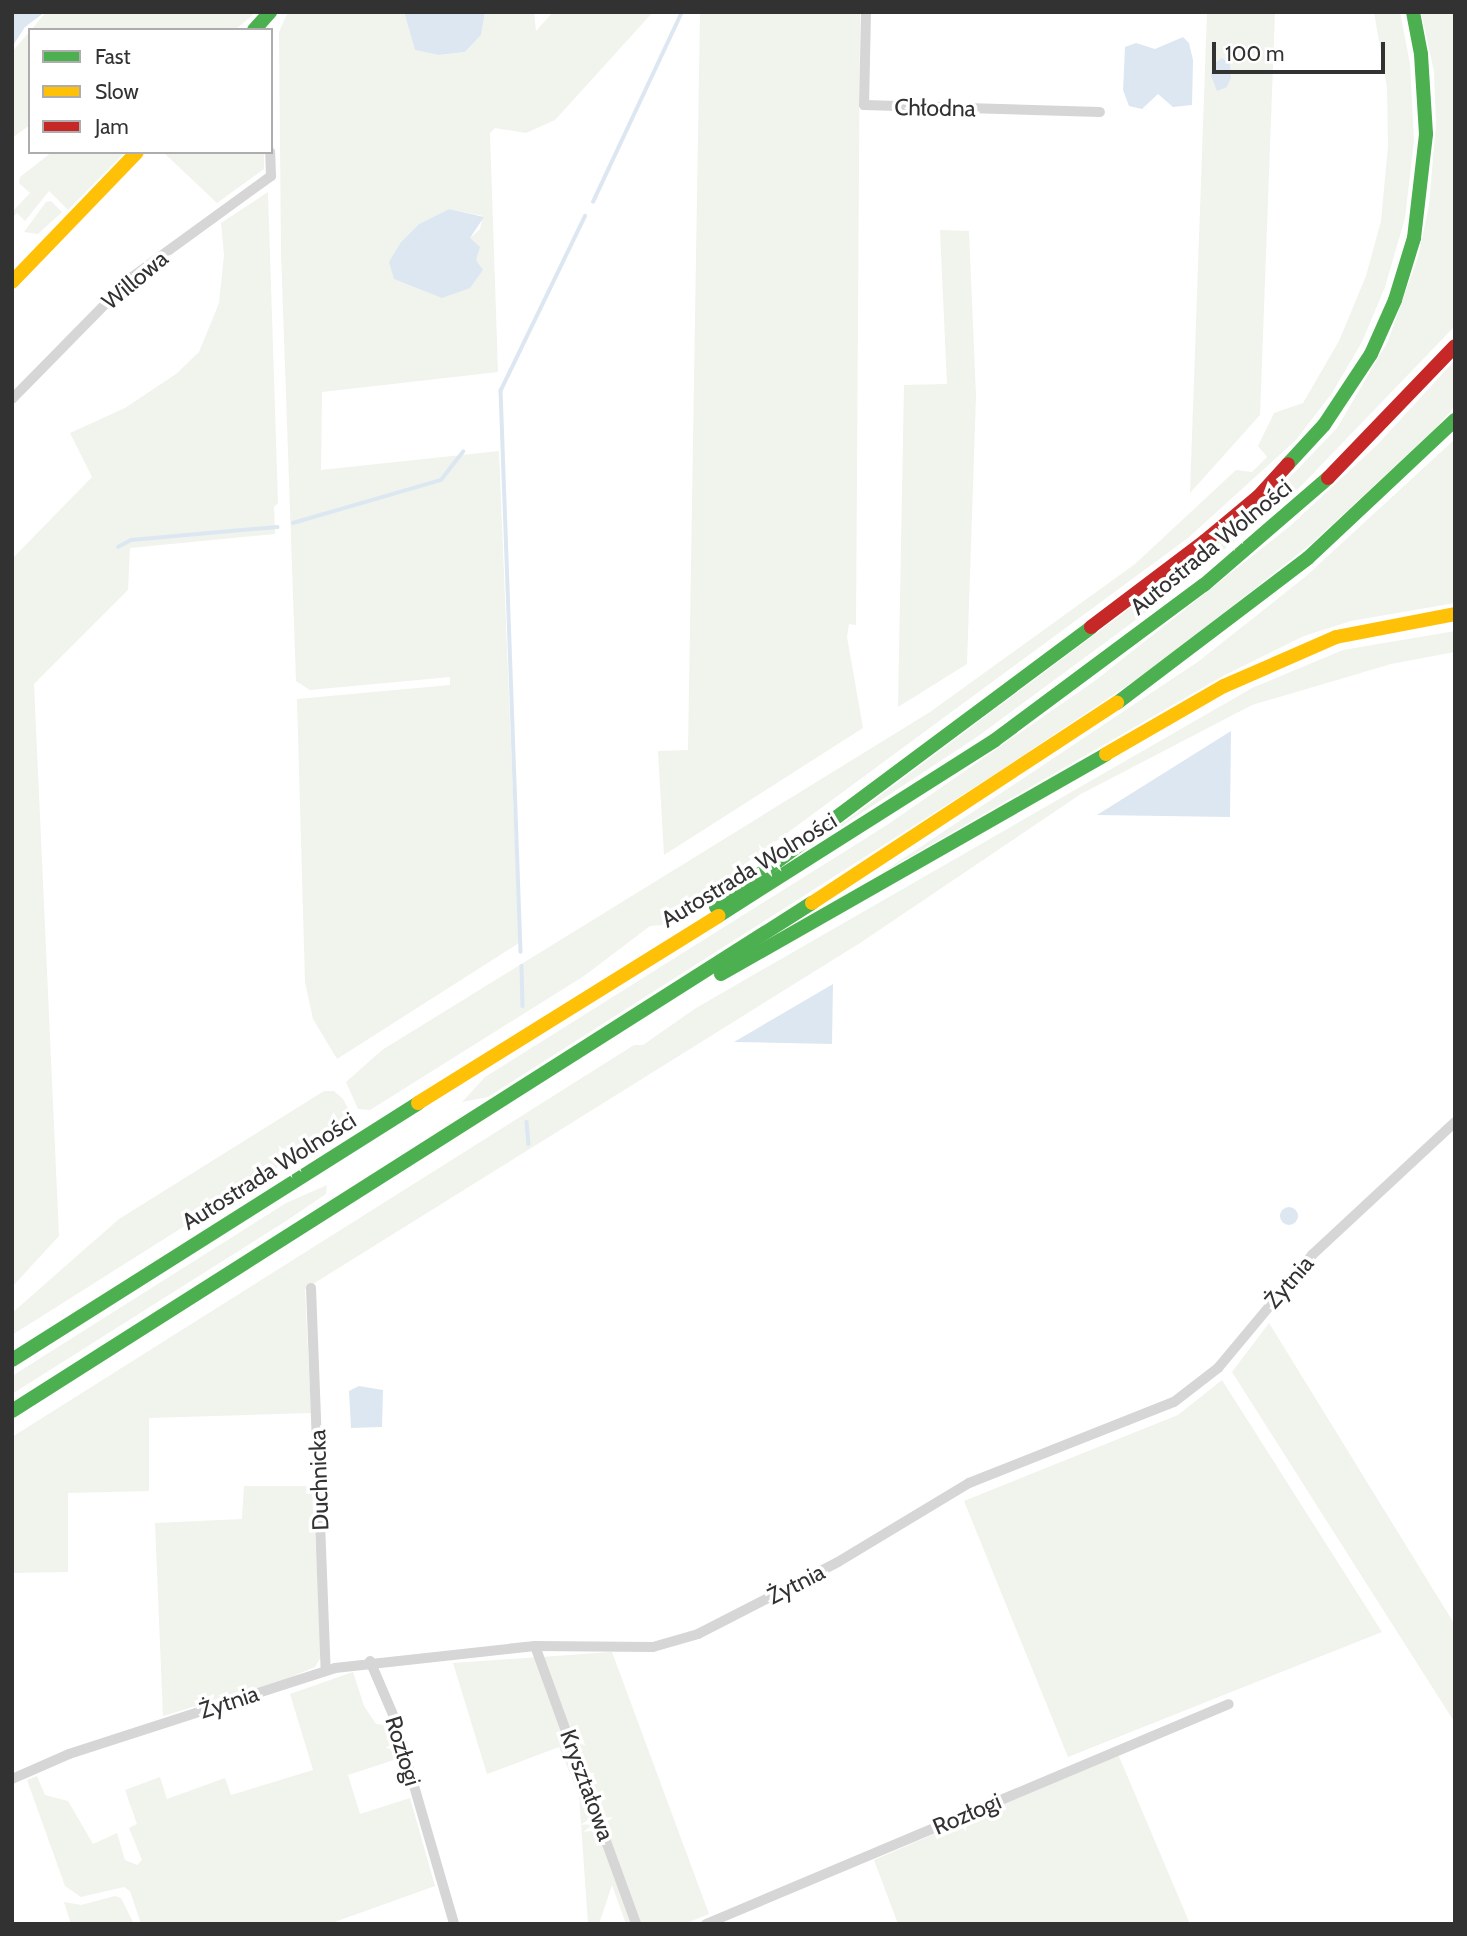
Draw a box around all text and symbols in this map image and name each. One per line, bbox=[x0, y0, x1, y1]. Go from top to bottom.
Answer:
legend bbox=[28, 28, 273, 154]
scale bar bbox=[1215, 28, 1388, 72]
text: 100 m bbox=[1225, 41, 1284, 66]
text: Fast bbox=[95, 44, 131, 69]
text: Slow bbox=[95, 79, 139, 104]
street label: Chłodna bbox=[894, 93, 976, 123]
text: Jam bbox=[95, 114, 129, 139]
street label: Willowa bbox=[96, 245, 174, 315]
street label: Autostrada Wolności bbox=[1125, 473, 1297, 621]
street label: Autostrada Wolności bbox=[656, 807, 842, 933]
street label: Autostrada Wolności bbox=[177, 1106, 361, 1236]
street label: Żytnia bbox=[1259, 1250, 1319, 1314]
street label: Duchnicka bbox=[303, 1429, 335, 1531]
street label: Żytnia bbox=[763, 1558, 829, 1610]
street label: Żytnia bbox=[196, 1679, 262, 1725]
street label: Rozłogi bbox=[379, 1713, 427, 1789]
street label: Kryształowa bbox=[554, 1726, 620, 1844]
street label: Rozłogi bbox=[929, 1787, 1005, 1841]

